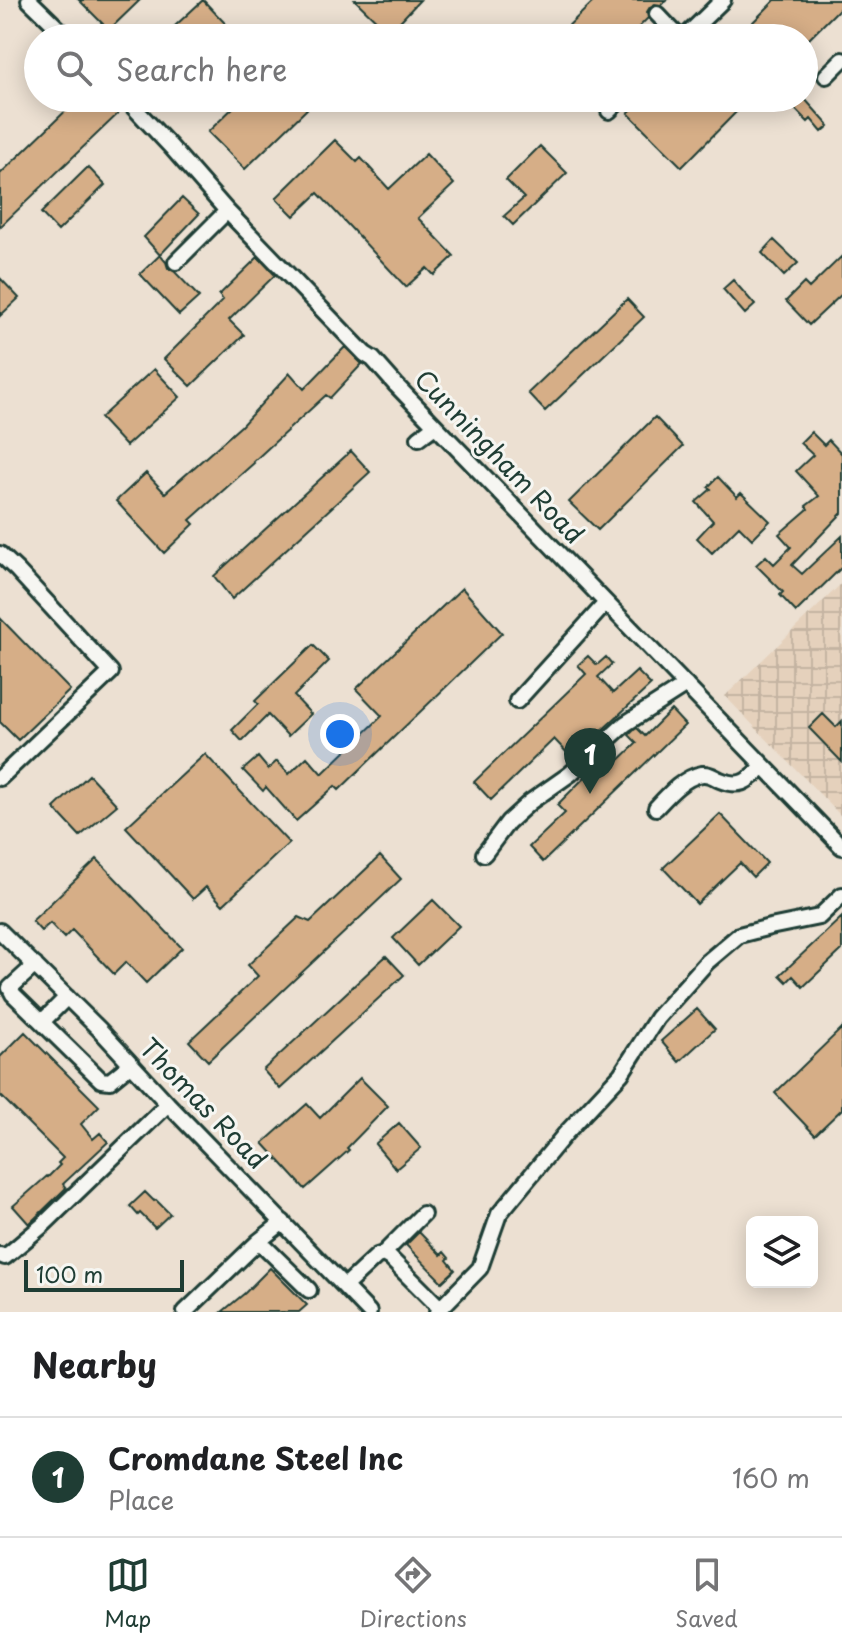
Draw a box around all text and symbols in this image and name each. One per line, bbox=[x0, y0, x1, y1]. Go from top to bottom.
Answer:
search box bbox=[24, 24, 818, 112]
icon: search bbox=[52, 46, 96, 90]
text: Search here bbox=[116, 46, 288, 91]
street label: Cunningham Road bbox=[406, 360, 594, 552]
your location bbox=[320, 714, 360, 754]
pin: 1 bbox=[564, 728, 616, 794]
street label: Thomas Road bbox=[131, 1028, 277, 1177]
map controls bbox=[746, 1216, 818, 1288]
button: layers bbox=[746, 1216, 818, 1288]
scale bar bbox=[24, 1256, 184, 1292]
text: 100 m bbox=[36, 1257, 103, 1290]
text: Nearby bbox=[32, 1338, 157, 1390]
text: Cromdane Steel Inc bbox=[108, 1435, 403, 1480]
text: 1 bbox=[52, 1458, 64, 1497]
text: 160 m bbox=[732, 1458, 810, 1497]
text: Place bbox=[108, 1480, 174, 1519]
tab: Map bbox=[104, 1553, 151, 1634]
tab: Directions bbox=[360, 1553, 467, 1634]
tab: Saved bbox=[675, 1553, 738, 1634]

